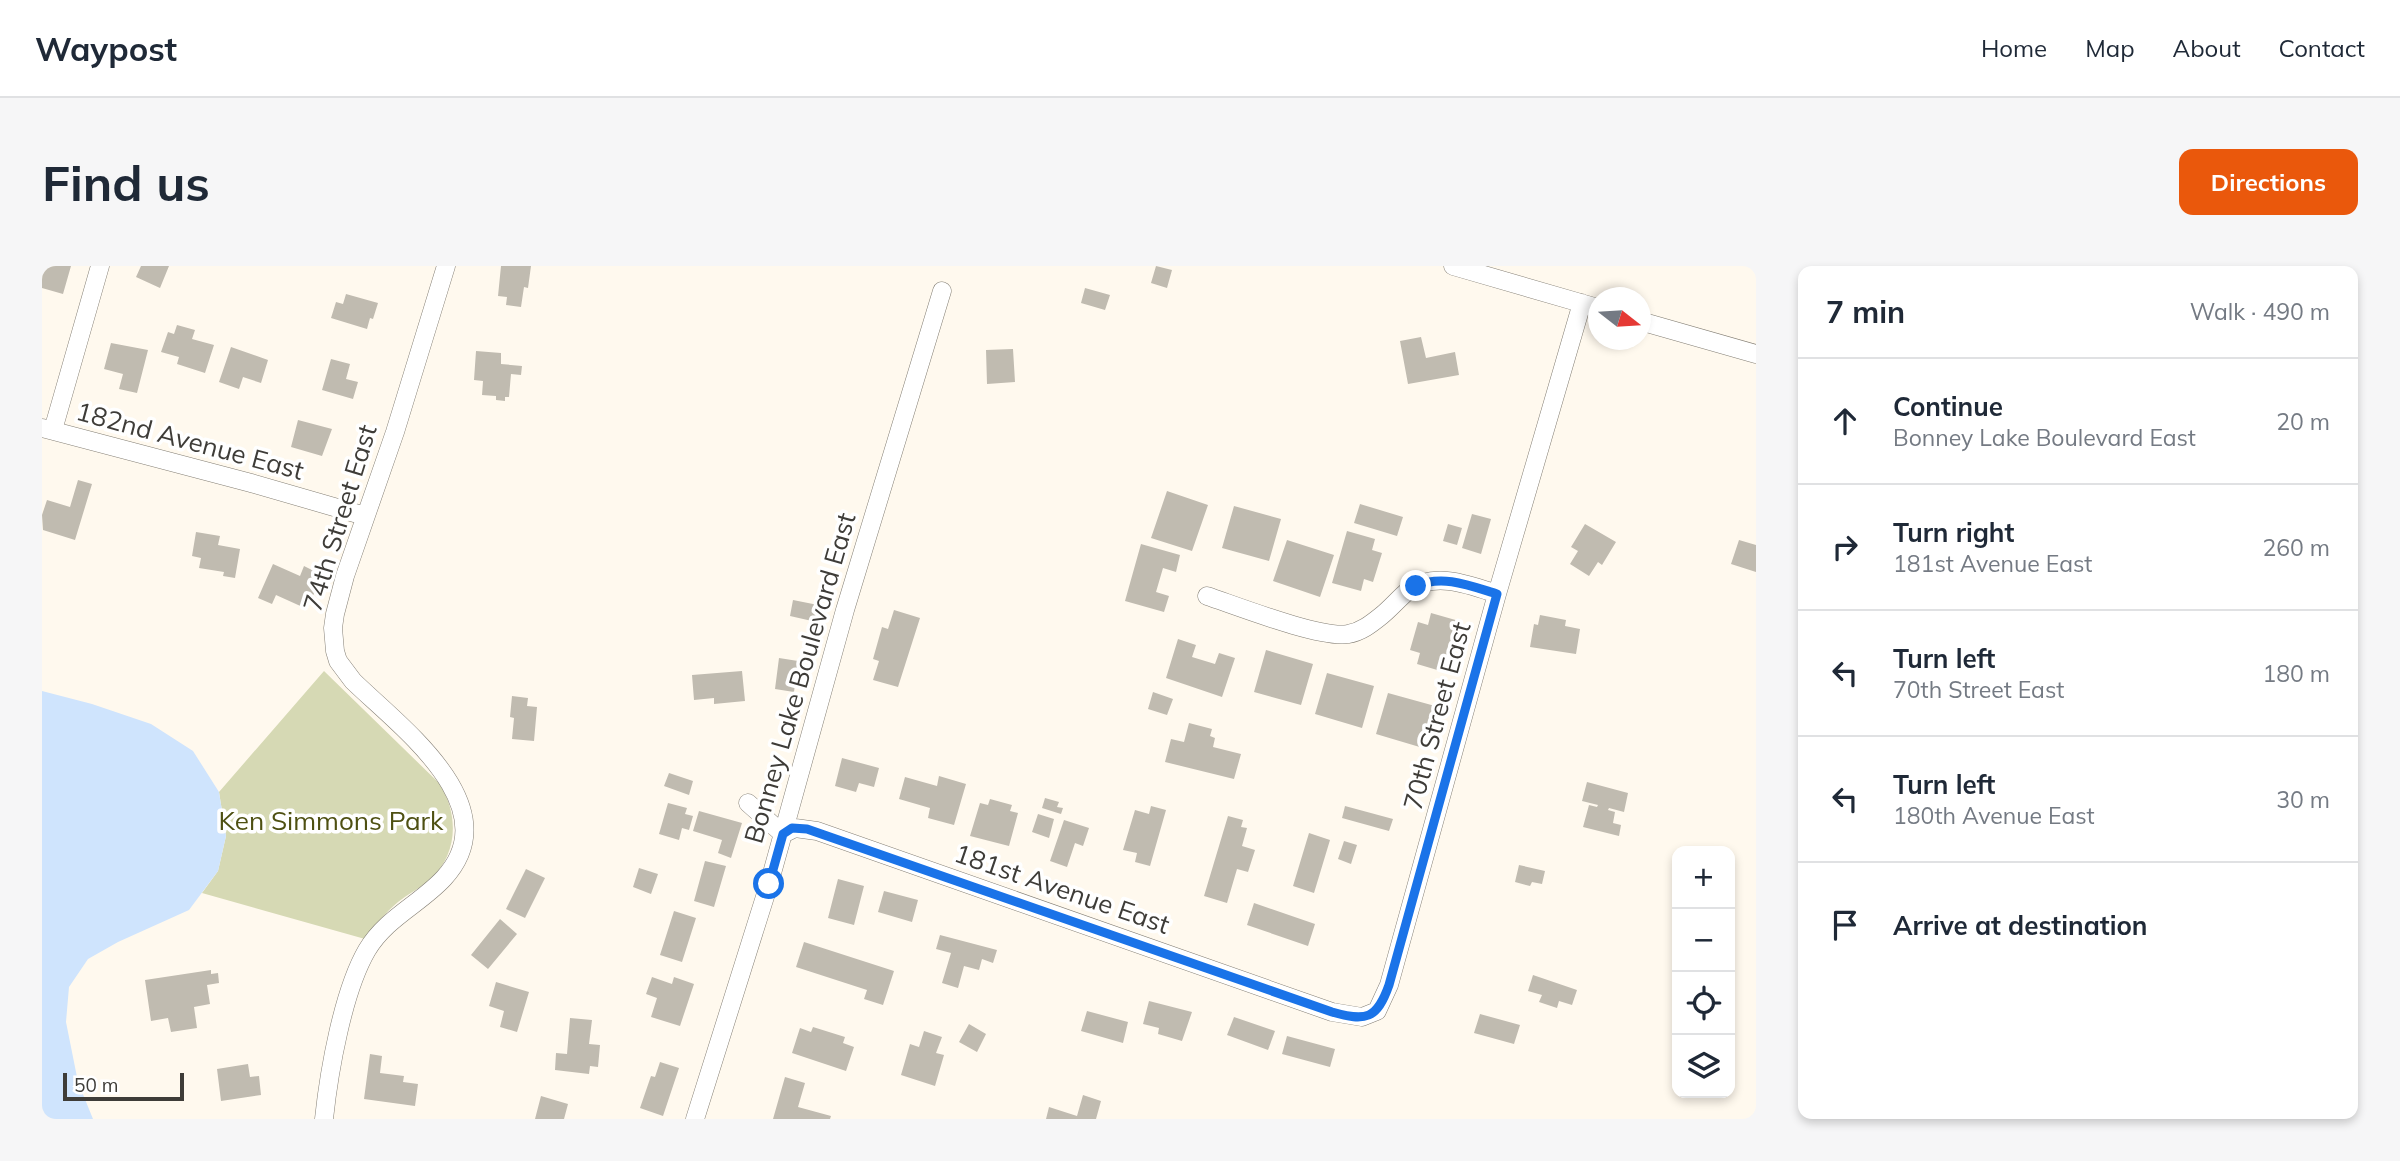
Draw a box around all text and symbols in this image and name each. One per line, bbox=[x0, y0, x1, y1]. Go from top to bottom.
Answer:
text: Waypost bbox=[35, 28, 177, 69]
text: Home bbox=[1981, 33, 2047, 63]
text: Map bbox=[2085, 33, 2135, 63]
text: About bbox=[2173, 33, 2241, 63]
text: Contact bbox=[2279, 33, 2365, 63]
button: Directions bbox=[2179, 149, 2358, 215]
text: Find us bbox=[42, 152, 210, 213]
north arrow bbox=[1588, 287, 1651, 350]
text: 7 min bbox=[1826, 293, 1905, 331]
text: Walk · 490 m bbox=[2190, 297, 2330, 326]
text: Continue bbox=[1893, 390, 2003, 423]
street label: 182nd Avenue East bbox=[73, 394, 308, 487]
icon: ahead bbox=[1826, 402, 1864, 440]
text: 20 m bbox=[2276, 407, 2330, 436]
street label: 74th Street East bbox=[295, 420, 384, 615]
text: Bonney Lake Boulevard East bbox=[1893, 423, 2196, 452]
street label: Bonney Lake Boulevard East bbox=[736, 509, 863, 847]
text: Turn right bbox=[1893, 516, 2014, 549]
icon: right bbox=[1826, 528, 1864, 566]
text: 260 m bbox=[2262, 533, 2330, 562]
text: 181st Avenue East bbox=[1893, 549, 2092, 578]
route end bbox=[1400, 570, 1431, 601]
street label: 70th Street East bbox=[1396, 618, 1478, 814]
text: Turn left bbox=[1893, 642, 1995, 675]
icon: left bbox=[1826, 654, 1864, 692]
text: 180 m bbox=[2262, 659, 2330, 688]
text: 70th Street East bbox=[1893, 675, 2064, 704]
text: Turn left bbox=[1893, 768, 1995, 801]
icon: left bbox=[1826, 780, 1864, 818]
text: 30 m bbox=[2276, 785, 2330, 814]
text: 180th Avenue East bbox=[1893, 801, 2095, 830]
park label: Ken Simmons Park bbox=[219, 804, 444, 837]
street label: 181st Avenue East bbox=[950, 836, 1174, 941]
map controls bbox=[1672, 846, 1735, 1098]
button: + bbox=[1672, 846, 1735, 909]
route start bbox=[753, 868, 784, 899]
icon: arrive bbox=[1826, 906, 1864, 944]
button: − bbox=[1672, 909, 1735, 972]
text: Arrive at destination bbox=[1893, 909, 2148, 942]
button: locate bbox=[1672, 972, 1735, 1035]
button: layers bbox=[1672, 1035, 1735, 1098]
scale bar bbox=[63, 1070, 184, 1102]
text: 50 m bbox=[74, 1073, 118, 1097]

